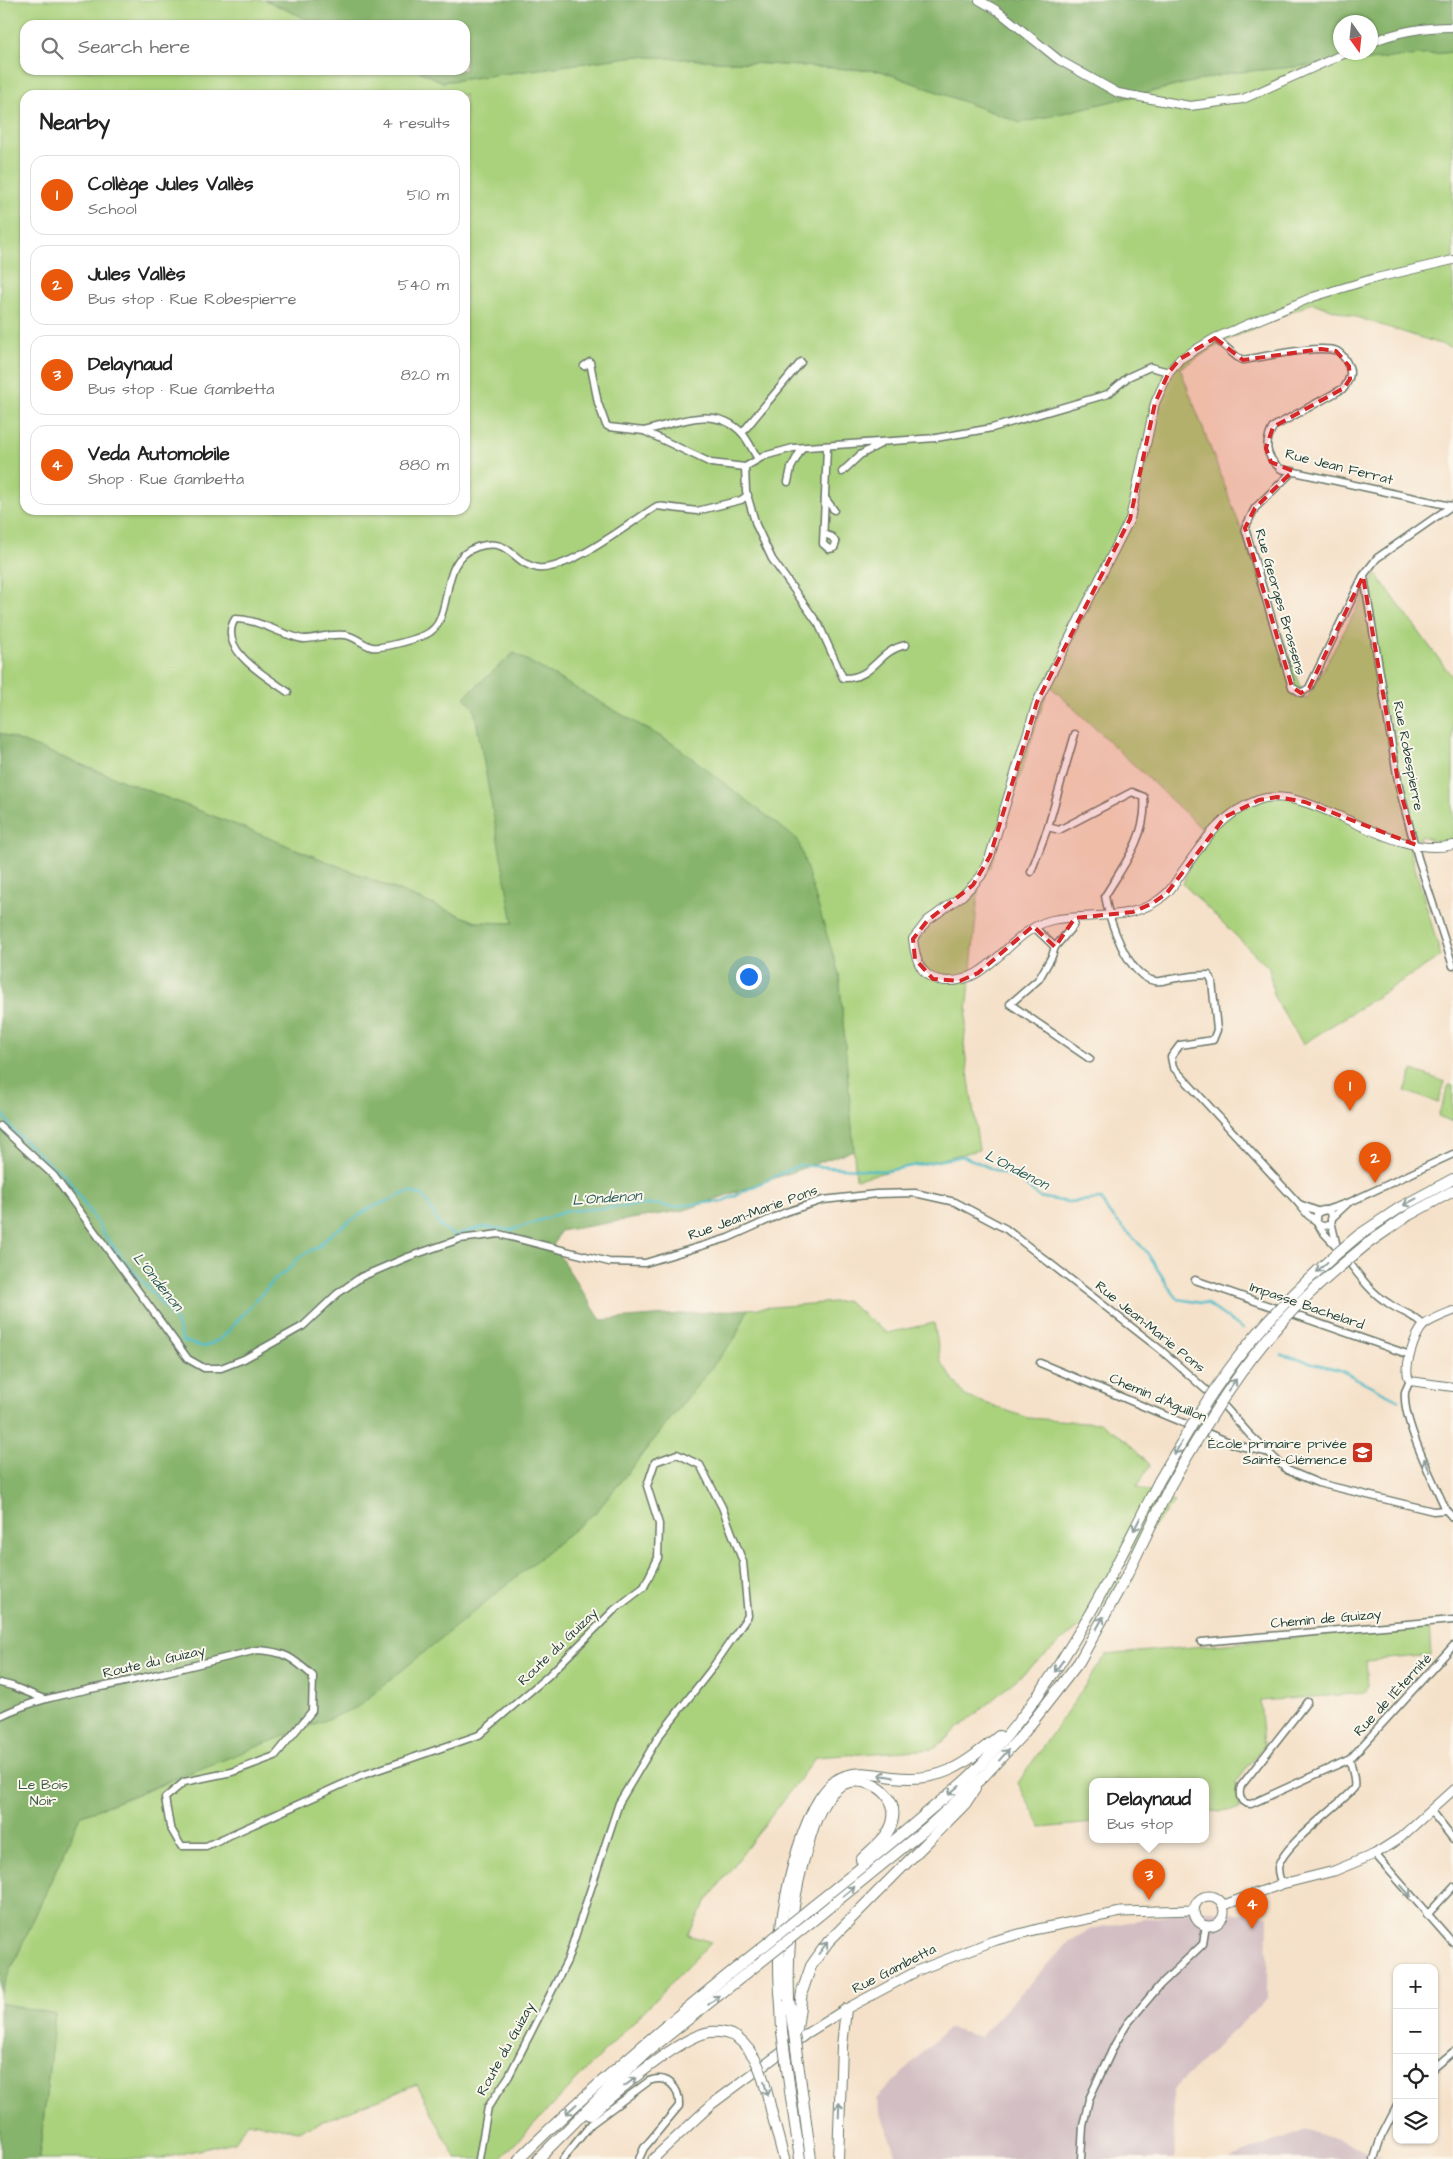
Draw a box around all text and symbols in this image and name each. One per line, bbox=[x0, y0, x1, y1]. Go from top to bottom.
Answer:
north arrow bbox=[1333, 15, 1378, 60]
search box bbox=[20, 20, 470, 75]
icon: search bbox=[38, 34, 66, 62]
text: Search here bbox=[78, 34, 190, 61]
text: Nearby bbox=[40, 108, 110, 137]
text: 4 results bbox=[382, 112, 450, 134]
text: Collège Jules Vallès bbox=[88, 171, 254, 198]
text: 1 bbox=[56, 184, 58, 206]
text: 510 m bbox=[407, 184, 449, 206]
text: School bbox=[88, 198, 137, 220]
text: Jules Vallès bbox=[88, 261, 186, 288]
text: 2 bbox=[52, 274, 62, 296]
text: 540 m bbox=[398, 274, 449, 296]
text: Bus stop · Rue Robespierre bbox=[88, 288, 296, 310]
text: Delaynaud bbox=[88, 351, 172, 378]
text: 3 bbox=[53, 364, 61, 386]
text: 820 m bbox=[401, 364, 449, 386]
text: Bus stop · Rue Gambetta bbox=[88, 378, 274, 400]
text: Veda Automobile bbox=[88, 441, 230, 468]
street label: Rue Jean Ferrat bbox=[1283, 444, 1395, 490]
text: 4 bbox=[52, 454, 62, 476]
text: 880 m bbox=[399, 454, 449, 476]
text: Shop · Rue Gambetta bbox=[88, 468, 244, 490]
street label: Rue Georges Brassens bbox=[1250, 527, 1310, 677]
street label: Rue Robespierre bbox=[1388, 700, 1428, 813]
your location bbox=[736, 964, 762, 990]
pin: 1 bbox=[1334, 1070, 1366, 1111]
pin: 2 bbox=[1359, 1142, 1391, 1183]
water label: L'Ondenon bbox=[981, 1145, 1054, 1196]
street label: Rue Jean-Marie Pons bbox=[686, 1180, 820, 1246]
water label: L'Ondenon bbox=[572, 1185, 644, 1211]
one-way arrow bbox=[1403, 1198, 1418, 1207]
water label: L'Ondenon bbox=[128, 1248, 189, 1317]
one-way arrow bbox=[1316, 1261, 1329, 1273]
street label: Rue Jean-Marie Pons bbox=[1091, 1276, 1209, 1378]
street label: Impasse Bachelard bbox=[1247, 1277, 1367, 1335]
street label: Chemin d'Aguillon bbox=[1106, 1368, 1210, 1428]
one-way arrow bbox=[1227, 1378, 1238, 1392]
place label: École primaire privée Sainte-Clémence bbox=[1208, 1434, 1347, 1470]
one-way arrow bbox=[1173, 1440, 1183, 1454]
school or university icon: École primaire privée Sainte-Clémence bbox=[1351, 1440, 1375, 1464]
one-way arrow bbox=[1422, 1458, 1432, 1473]
one-way arrow bbox=[1132, 1516, 1141, 1531]
street label: Route du Guizay bbox=[514, 1603, 603, 1690]
street label: Chemin de Guizay bbox=[1270, 1604, 1383, 1634]
one-way arrow bbox=[1096, 1616, 1106, 1631]
street label: Route du Guizay bbox=[101, 1640, 207, 1683]
street label: Rue de l'Éternité bbox=[1349, 1649, 1437, 1741]
one-way arrow bbox=[1054, 1659, 1064, 1673]
one-way arrow bbox=[998, 1749, 1009, 1762]
one-way arrow bbox=[879, 1770, 895, 1780]
park label: Le Bois Noir bbox=[18, 1775, 68, 1811]
popup bbox=[1089, 1778, 1209, 1843]
one-way arrow bbox=[948, 1784, 961, 1795]
text: Delaynaud bbox=[1107, 1786, 1191, 1813]
text: Bus stop bbox=[1107, 1813, 1173, 1835]
pin: 3 bbox=[1133, 1859, 1165, 1900]
one-way arrow bbox=[1400, 1884, 1412, 1897]
one-way arrow bbox=[842, 1886, 855, 1897]
pin: 4 bbox=[1236, 1888, 1268, 1929]
street label: Rue Gambetta bbox=[849, 1939, 939, 1999]
one-way arrow bbox=[818, 1941, 828, 1955]
map controls bbox=[1393, 1964, 1438, 2144]
button: + bbox=[1393, 1964, 1438, 2009]
one-way arrow bbox=[707, 1995, 720, 2006]
street label: Route du Guizay bbox=[472, 1998, 540, 2099]
button: − bbox=[1393, 2009, 1438, 2054]
button: locate bbox=[1393, 2054, 1438, 2099]
one-way arrow bbox=[624, 2077, 637, 2088]
one-way arrow bbox=[762, 2080, 771, 2096]
button: layers bbox=[1393, 2099, 1438, 2144]
one-way arrow bbox=[834, 2103, 843, 2119]
one-way arrow bbox=[565, 2104, 578, 2115]

